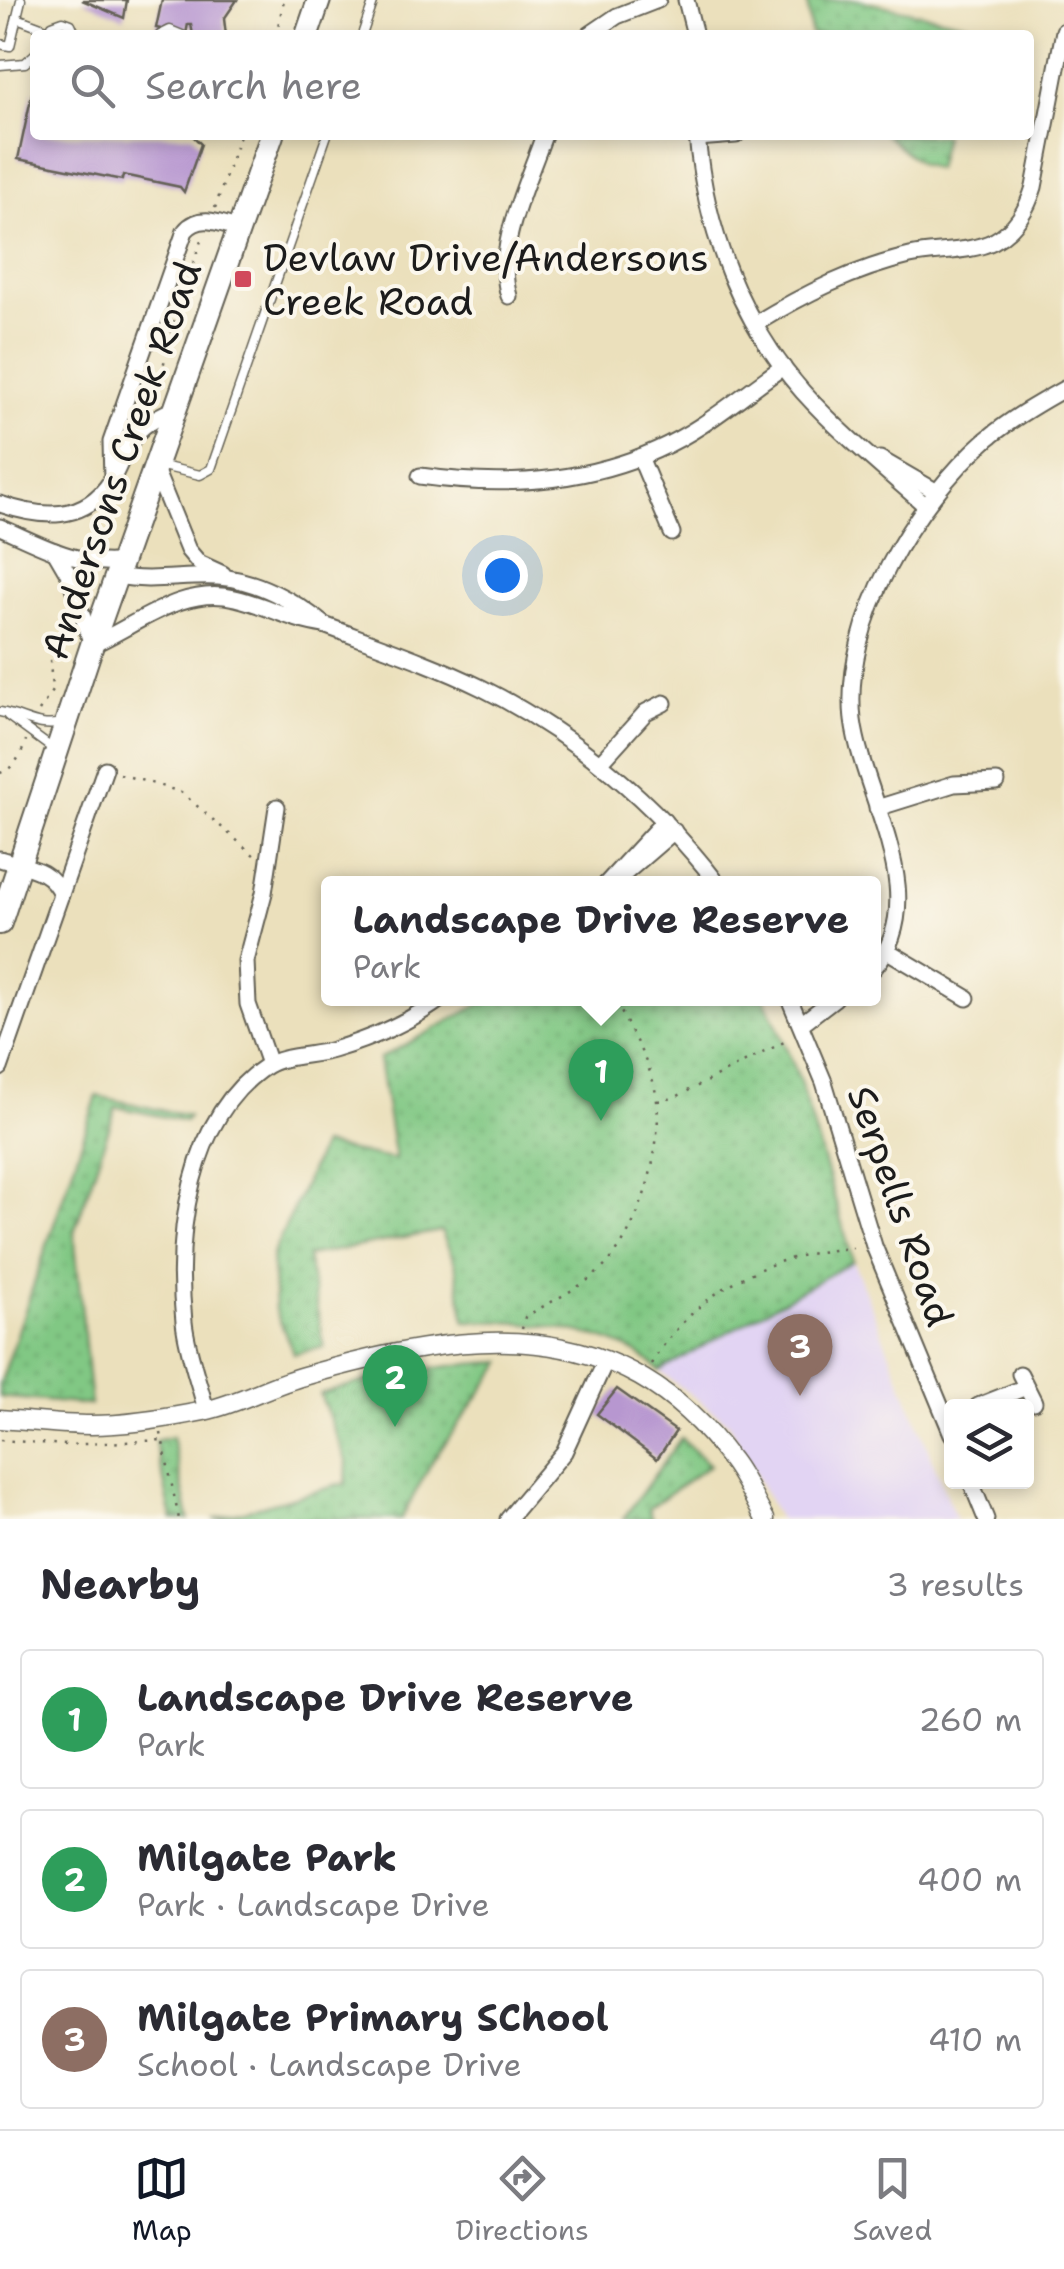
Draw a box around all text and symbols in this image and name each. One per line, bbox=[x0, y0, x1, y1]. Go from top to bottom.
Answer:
search box bbox=[30, 30, 1034, 140]
icon: search bbox=[65, 58, 120, 113]
text: Search here bbox=[145, 60, 362, 111]
place label: Devlaw Drive/Andersons Creek Road bbox=[263, 232, 709, 327]
street label: Andersons Creek Road bbox=[29, 254, 213, 666]
marker: Devlaw Drive/Andersons Creek Road bbox=[232, 268, 254, 290]
your location bbox=[477, 550, 528, 601]
popup bbox=[321, 876, 881, 1006]
text: Landscape Drive Reserve bbox=[353, 894, 849, 945]
text: Park bbox=[353, 945, 421, 988]
pin: 1 bbox=[568, 1038, 634, 1121]
street label: Serpells Road bbox=[836, 1079, 966, 1333]
pin: 3 bbox=[768, 1314, 832, 1396]
pin: 2 bbox=[362, 1344, 428, 1427]
map controls bbox=[944, 1399, 1034, 1489]
button: layers bbox=[944, 1399, 1034, 1489]
text: Nearby bbox=[40, 1556, 200, 1612]
text: 3 results bbox=[887, 1563, 1024, 1606]
text: Landscape Drive Reserve bbox=[137, 1672, 634, 1723]
text: 1 bbox=[67, 1698, 82, 1741]
text: 260 m bbox=[919, 1698, 1022, 1741]
text: Park bbox=[137, 1723, 206, 1766]
text: Milgate Park bbox=[137, 1832, 397, 1883]
text: 2 bbox=[63, 1858, 86, 1901]
text: 400 m bbox=[917, 1858, 1022, 1901]
text: Park · Landscape Drive bbox=[137, 1883, 490, 1926]
text: Milgate Primary SChool bbox=[137, 1992, 609, 2043]
text: 3 bbox=[63, 2018, 86, 2061]
text: 410 m bbox=[928, 2018, 1022, 2061]
text: School · Landscape Drive bbox=[137, 2043, 522, 2086]
tab: Map bbox=[132, 2151, 192, 2249]
tab: Directions bbox=[455, 2151, 589, 2249]
tab: Saved bbox=[853, 2151, 932, 2249]

